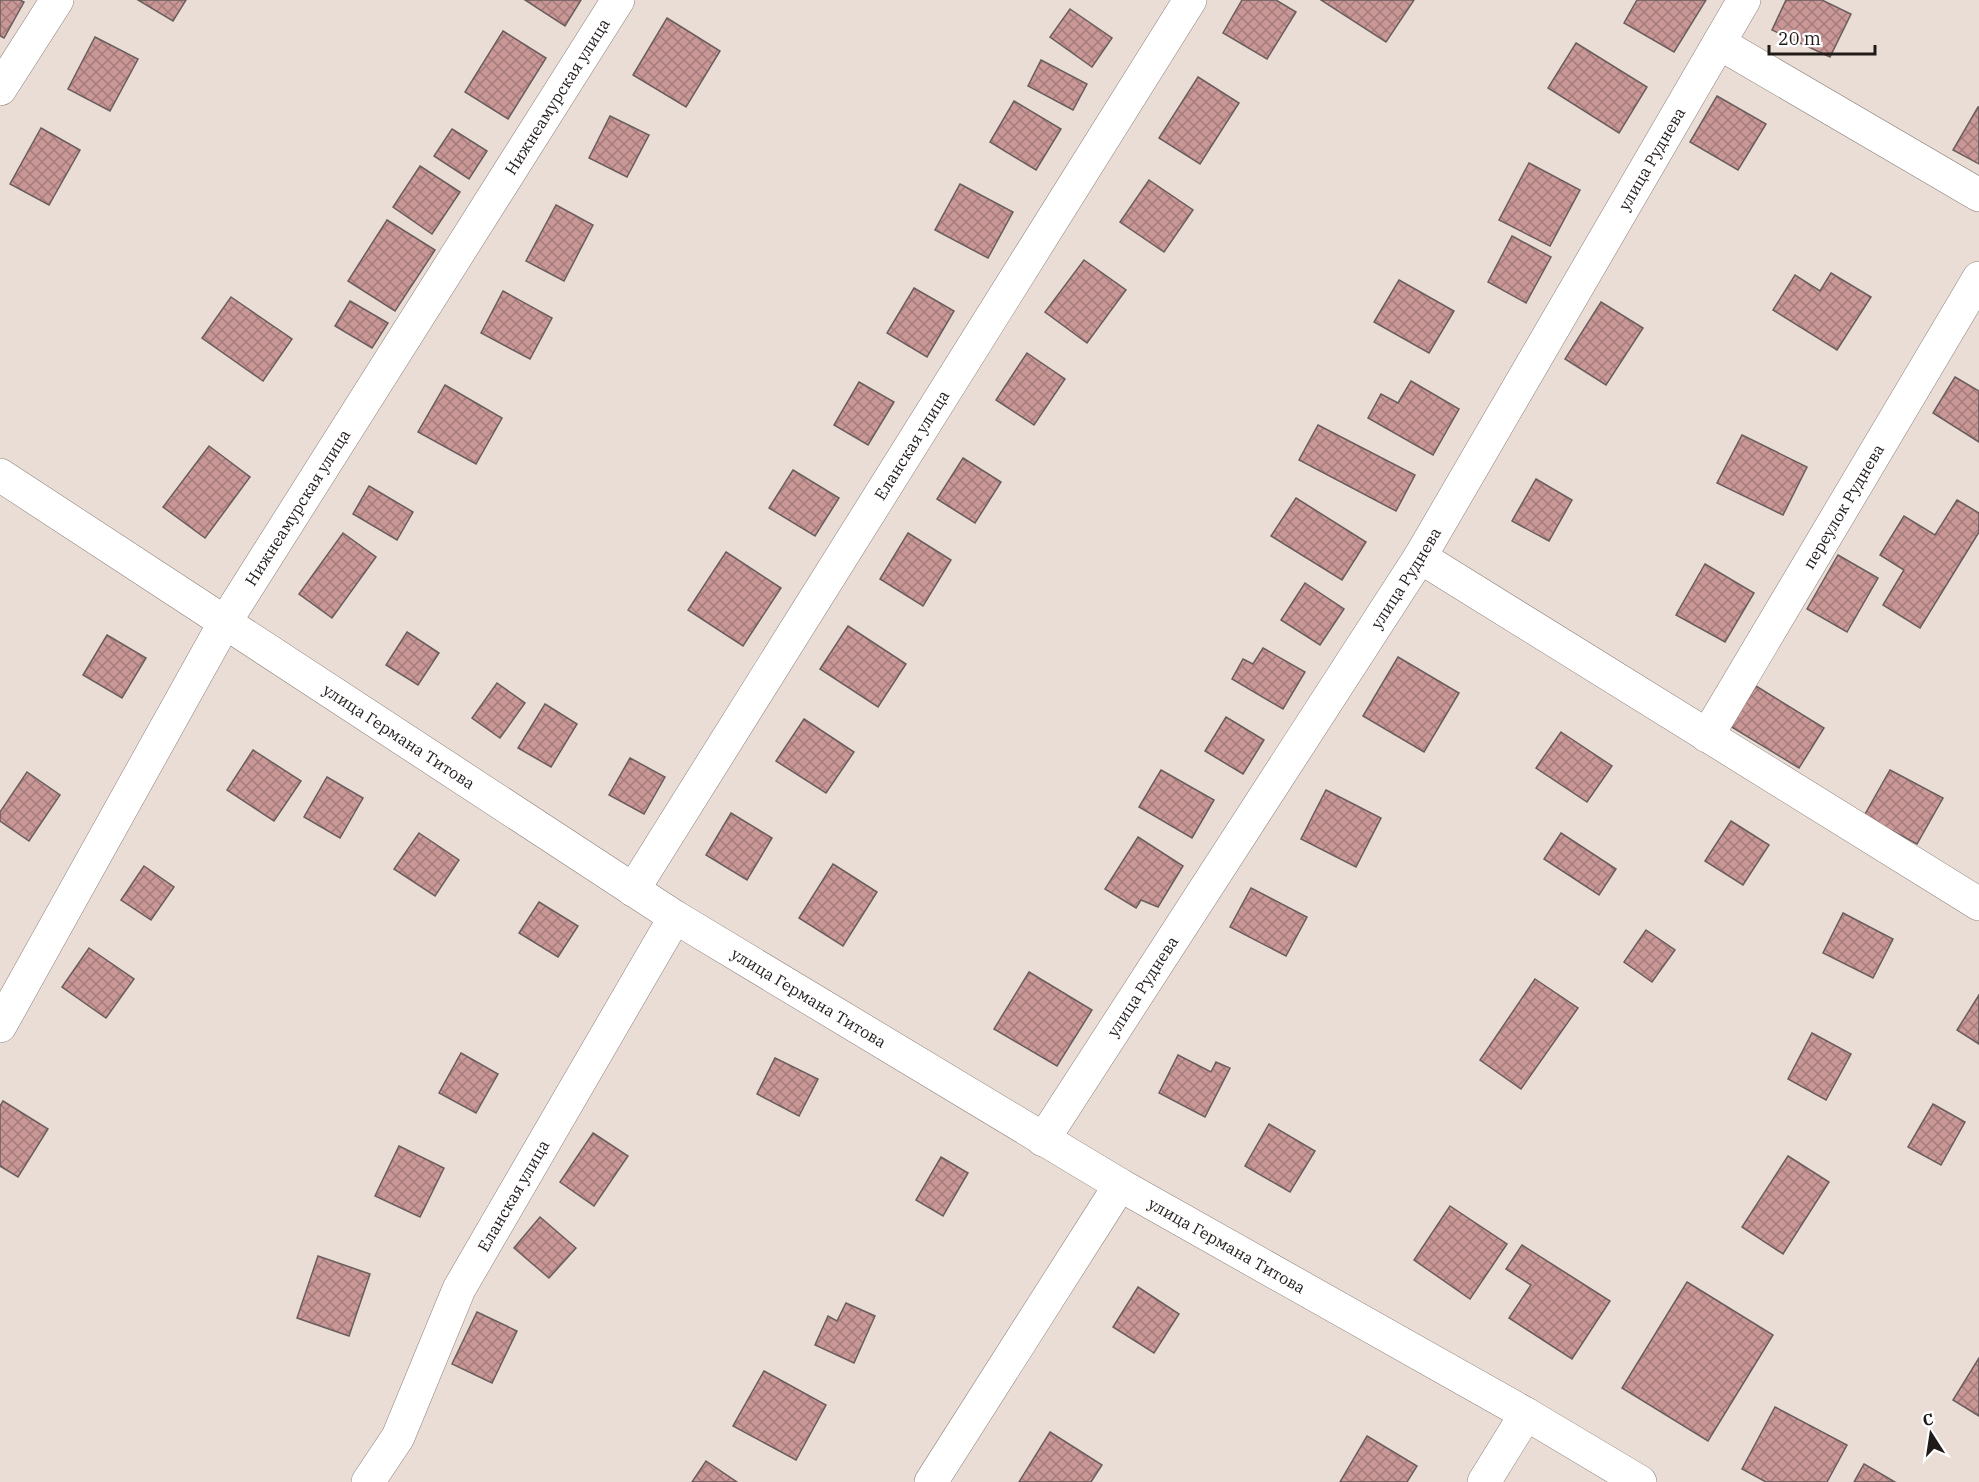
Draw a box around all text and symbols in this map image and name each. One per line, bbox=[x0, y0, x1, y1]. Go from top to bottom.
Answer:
street label: Нижнеамурская улица bbox=[500, 14, 614, 178]
scale bar bbox=[1769, 18, 1876, 56]
text: 20 m bbox=[1778, 27, 1821, 50]
street label: улица Руднева bbox=[1614, 103, 1690, 214]
street label: Еланская улица bbox=[870, 386, 954, 504]
street label: Нижнеамурская улица bbox=[241, 425, 354, 589]
street label: переулок Руднева bbox=[1798, 440, 1888, 573]
street label: улица Руднева bbox=[1366, 523, 1445, 632]
street label: улица Германа Титова bbox=[319, 679, 479, 793]
street label: улица Руднева bbox=[1102, 932, 1182, 1040]
street label: улица Германа Титова bbox=[728, 943, 890, 1052]
street label: Еланская улица bbox=[473, 1136, 554, 1255]
street label: улица Германа Титова bbox=[1145, 1193, 1309, 1298]
north arrow bbox=[1901, 1404, 1961, 1464]
text: С bbox=[1921, 1408, 1935, 1430]

